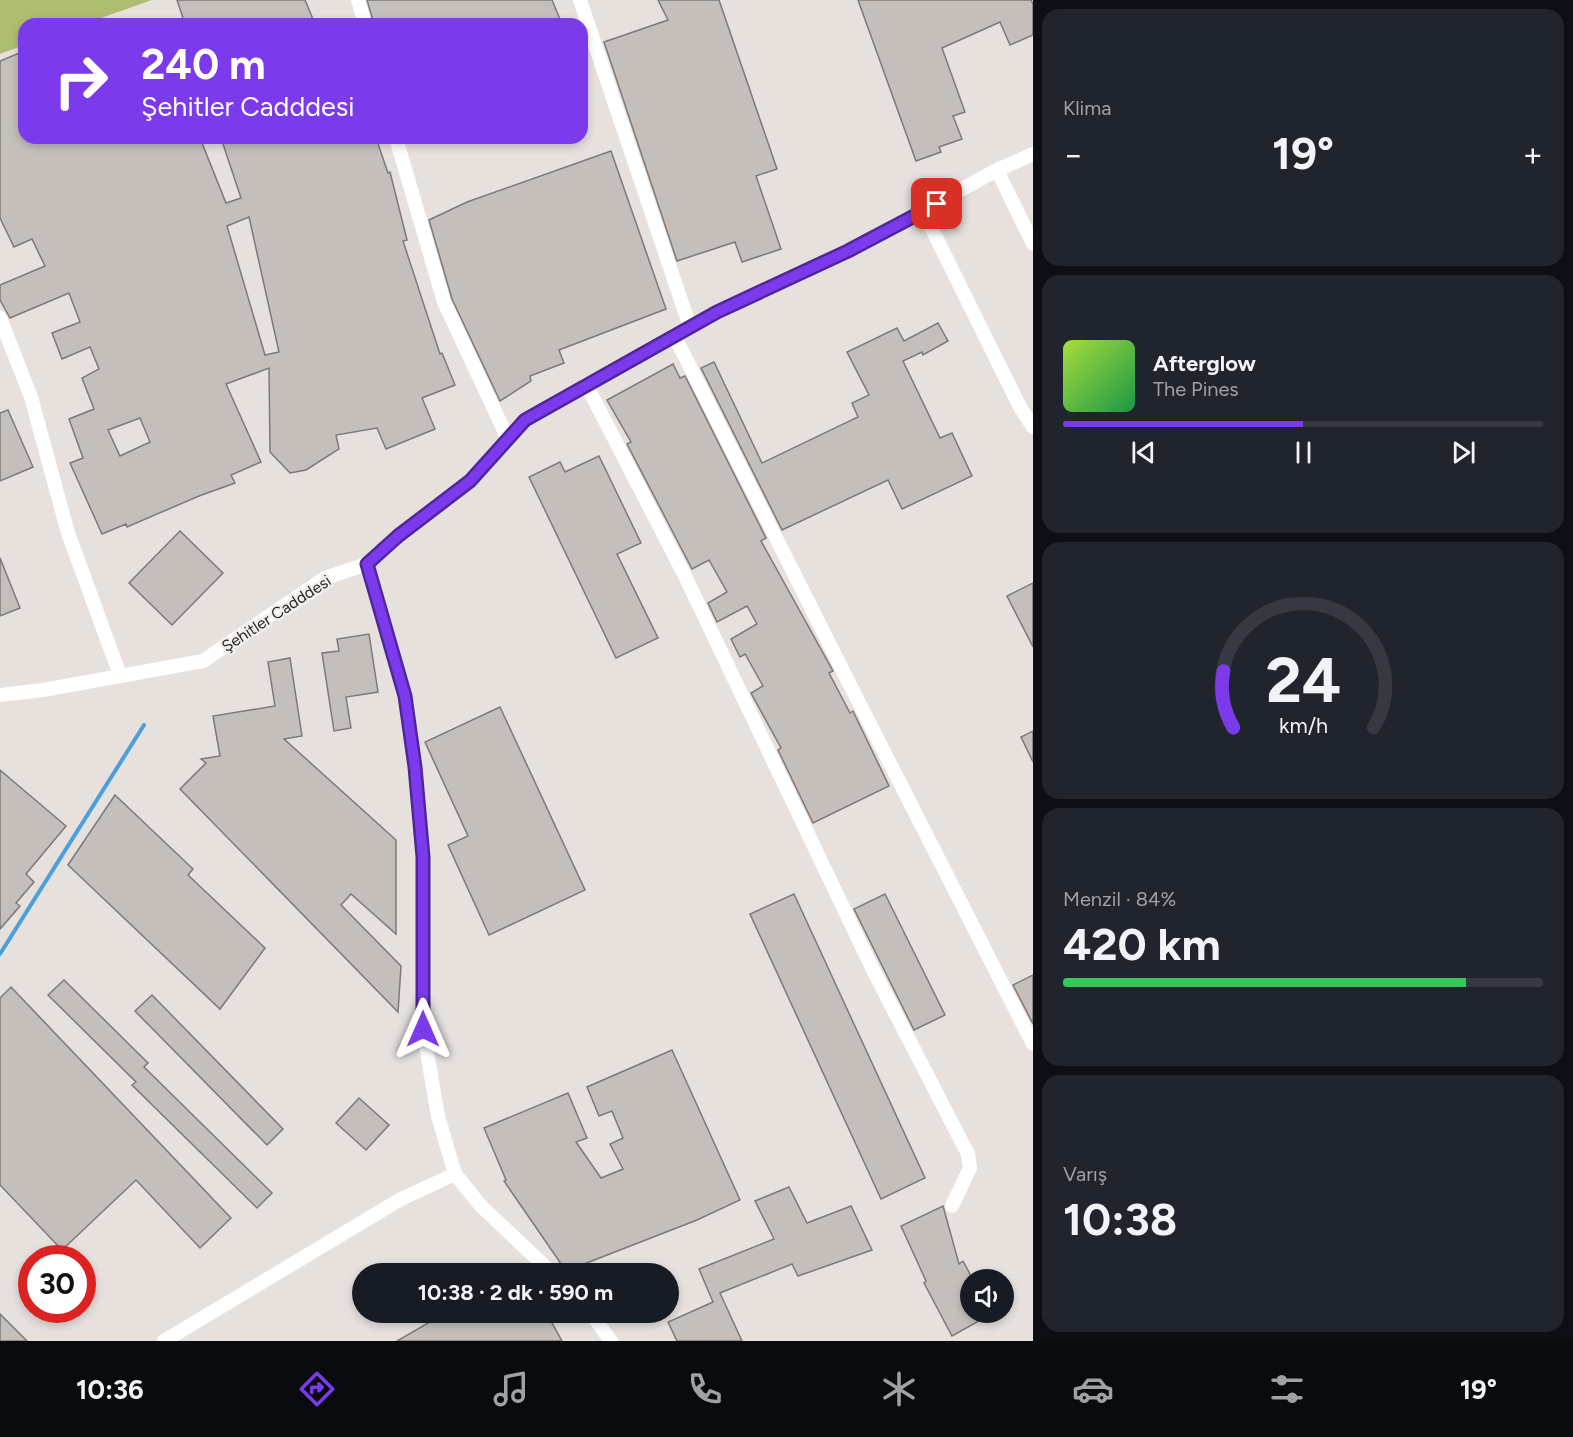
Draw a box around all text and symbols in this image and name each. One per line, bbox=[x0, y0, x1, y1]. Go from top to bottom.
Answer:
text: 240 m bbox=[141, 39, 266, 90]
icon: right bbox=[42, 42, 120, 120]
text: Şehitler Cadddesi bbox=[141, 90, 355, 123]
text: Klima bbox=[1063, 96, 1111, 120]
text: 19° bbox=[1272, 126, 1334, 180]
text: − bbox=[1063, 135, 1084, 174]
text: + bbox=[1522, 135, 1543, 174]
pin bbox=[911, 178, 962, 229]
icon: arrive bbox=[920, 187, 953, 220]
text: Afterglow bbox=[1153, 350, 1256, 377]
text: The Pines bbox=[1153, 377, 1239, 401]
icon: previous bbox=[1127, 436, 1160, 469]
icon: pause bbox=[1287, 436, 1320, 469]
icon: next bbox=[1447, 436, 1480, 469]
street label: Şehitler Cadddesi bbox=[218, 571, 335, 656]
text: 24 bbox=[1265, 643, 1341, 718]
text: km/h bbox=[1279, 713, 1327, 738]
text: Menzil · 84% bbox=[1063, 887, 1176, 911]
text: 420 km bbox=[1063, 917, 1221, 971]
position arrow bbox=[391, 997, 455, 1061]
text: Varış bbox=[1063, 1162, 1107, 1186]
text: 10:38 bbox=[1063, 1192, 1177, 1246]
speed limit sign: 30 bbox=[18, 1245, 96, 1323]
map controls bbox=[960, 1269, 1014, 1323]
button: sound bbox=[960, 1269, 1014, 1323]
text: 10:38 · 2 dk · 590 m bbox=[418, 1279, 613, 1306]
icon: directions bbox=[296, 1368, 338, 1410]
icon: music bbox=[490, 1368, 532, 1410]
icon: phone bbox=[684, 1368, 726, 1410]
icon: climate bbox=[878, 1368, 920, 1410]
icon: car bbox=[1072, 1368, 1114, 1410]
icon: filters bbox=[1266, 1368, 1308, 1410]
text: 10:36 bbox=[76, 1373, 144, 1406]
text: 19° bbox=[1460, 1373, 1497, 1406]

